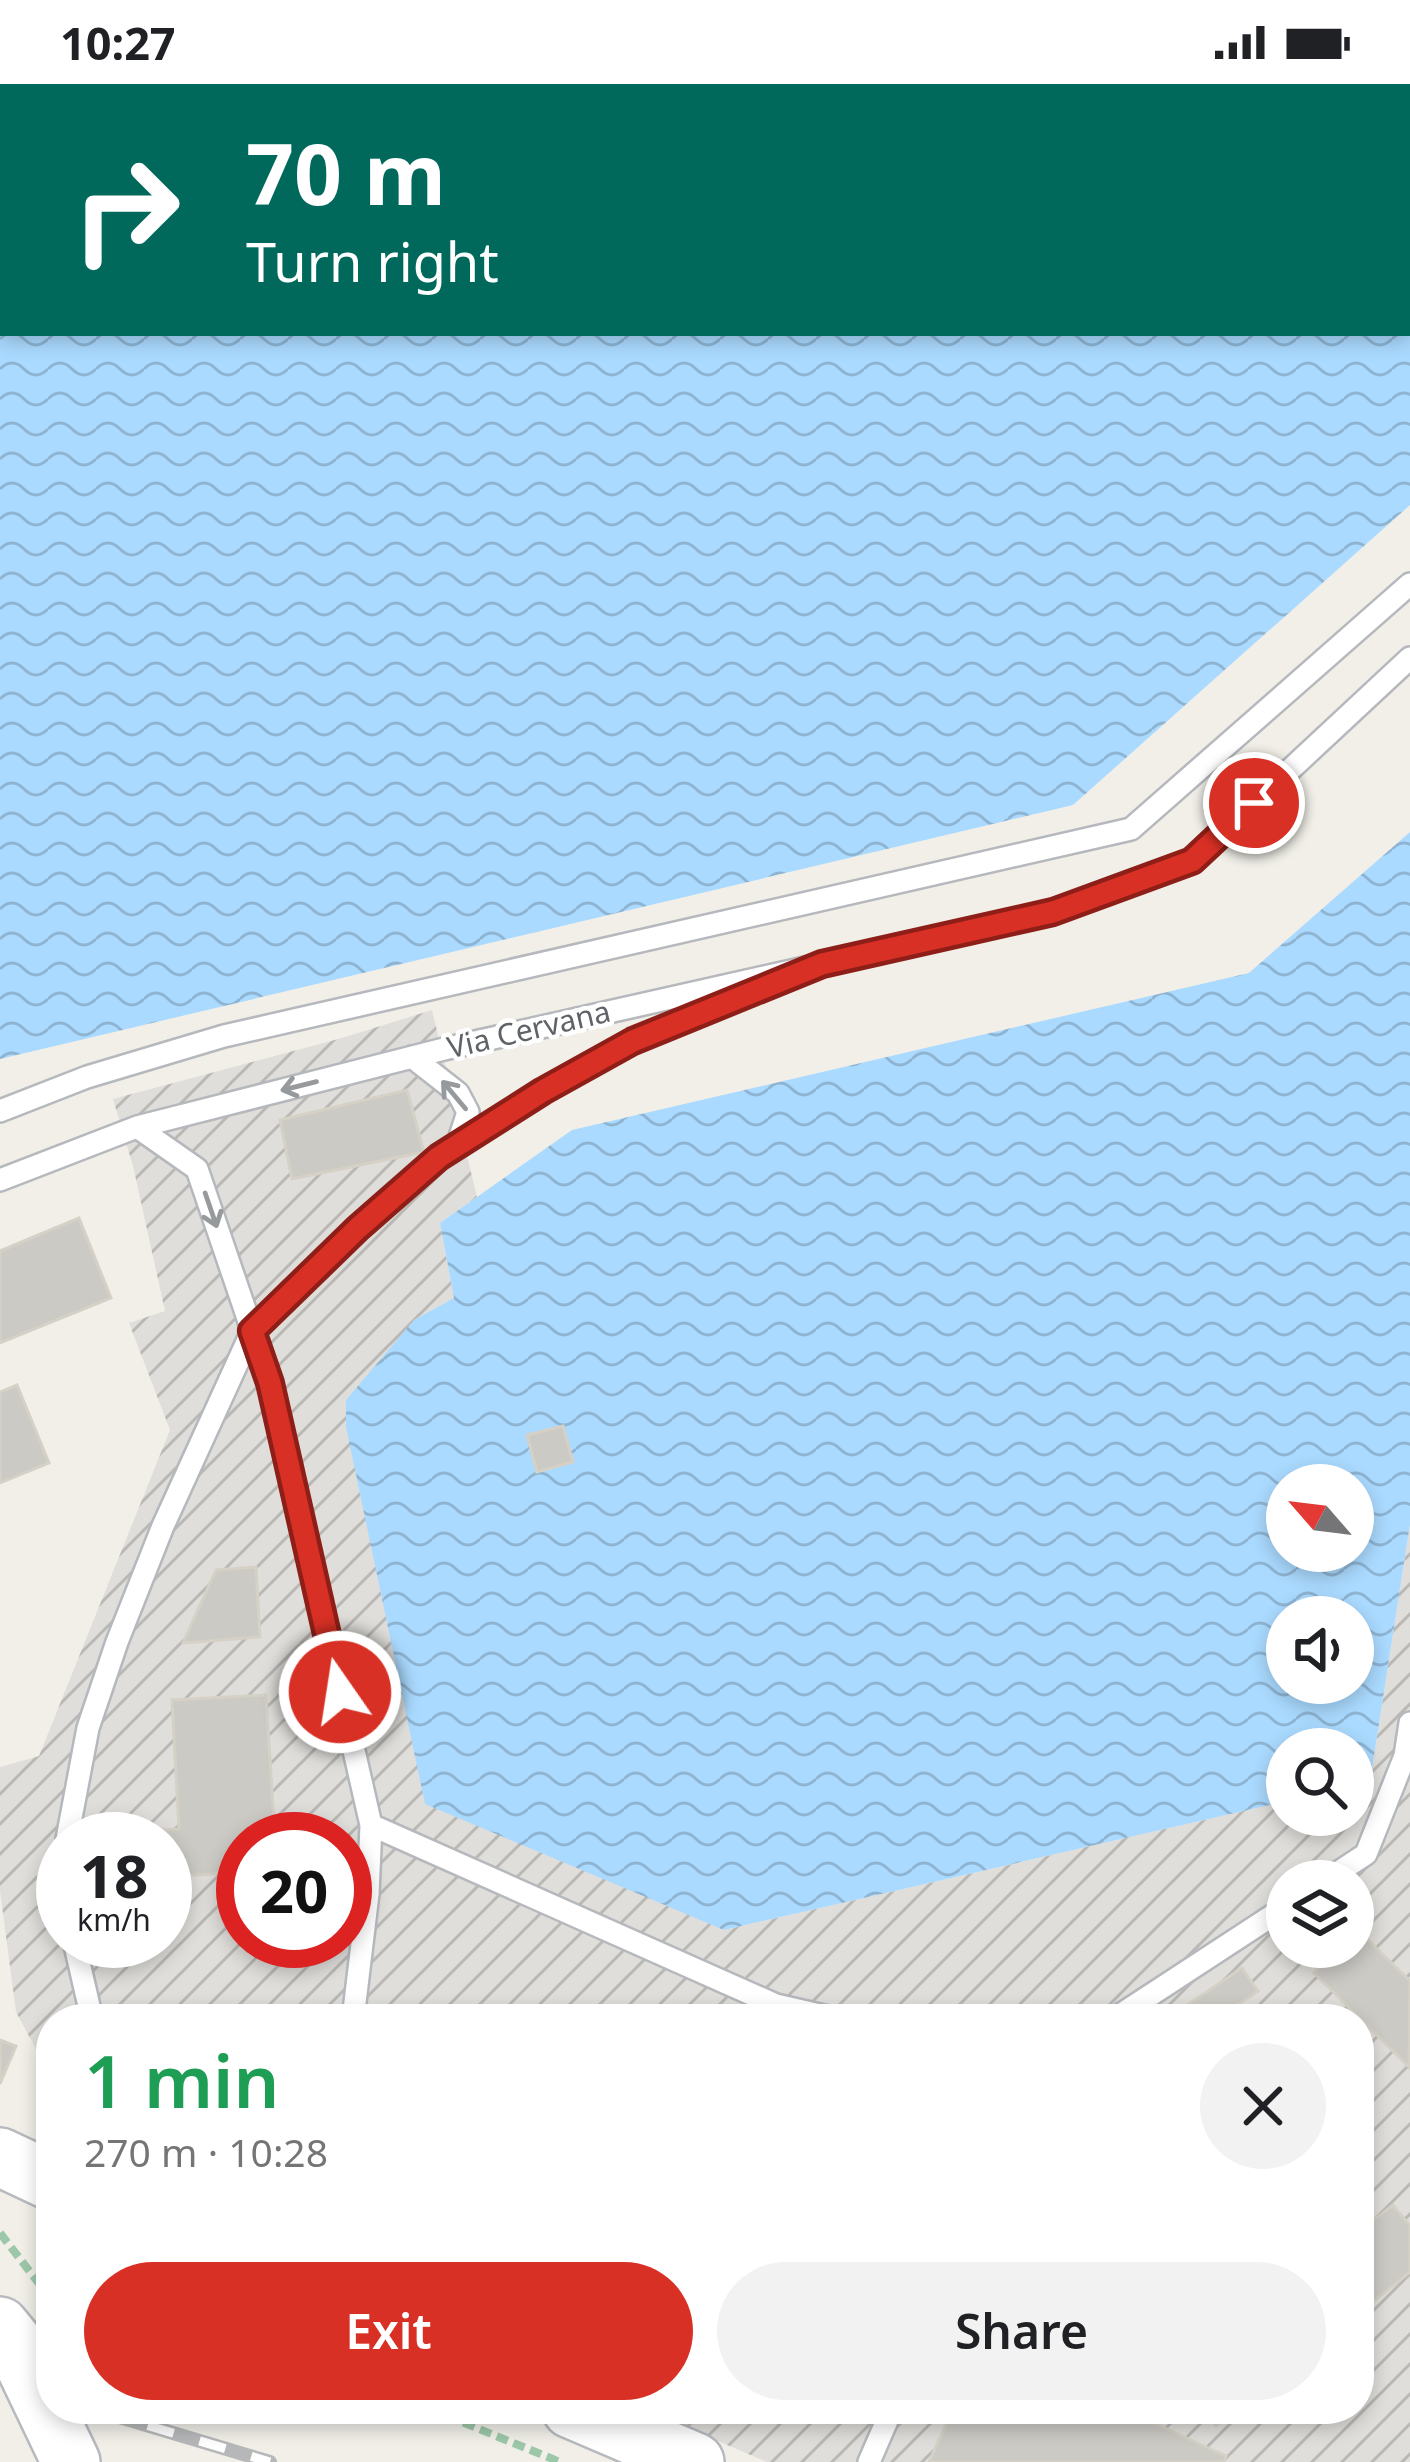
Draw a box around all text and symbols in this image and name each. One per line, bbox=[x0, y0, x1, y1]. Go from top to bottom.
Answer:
text: 10:27 bbox=[60, 12, 176, 73]
text: 70 m bbox=[246, 115, 446, 230]
icon: right bbox=[48, 132, 204, 288]
text: Turn right bbox=[246, 224, 499, 298]
pin bbox=[1203, 752, 1305, 854]
icon: arrive bbox=[1221, 770, 1287, 836]
street label: Via Cervana bbox=[443, 990, 614, 1067]
one-way arrow bbox=[280, 1076, 318, 1098]
one-way arrow bbox=[441, 1080, 468, 1111]
one-way arrow bbox=[202, 1191, 223, 1228]
north arrow bbox=[1266, 1464, 1374, 1572]
map controls bbox=[1266, 1464, 1374, 1968]
button: sound bbox=[1266, 1596, 1374, 1704]
position arrow bbox=[277, 1629, 403, 1755]
button: search bbox=[1266, 1728, 1374, 1836]
speed limit sign: 20 bbox=[216, 1812, 372, 1968]
text: 18 bbox=[80, 1834, 148, 1916]
button: layers bbox=[1266, 1860, 1374, 1968]
text: km/h bbox=[77, 1899, 151, 1940]
text: 1 min bbox=[84, 2031, 279, 2129]
button: close bbox=[1200, 2043, 1326, 2169]
text: 270 m · 10:28 bbox=[84, 2125, 328, 2178]
button: Exit bbox=[84, 2262, 693, 2400]
button: Share bbox=[717, 2262, 1326, 2400]

